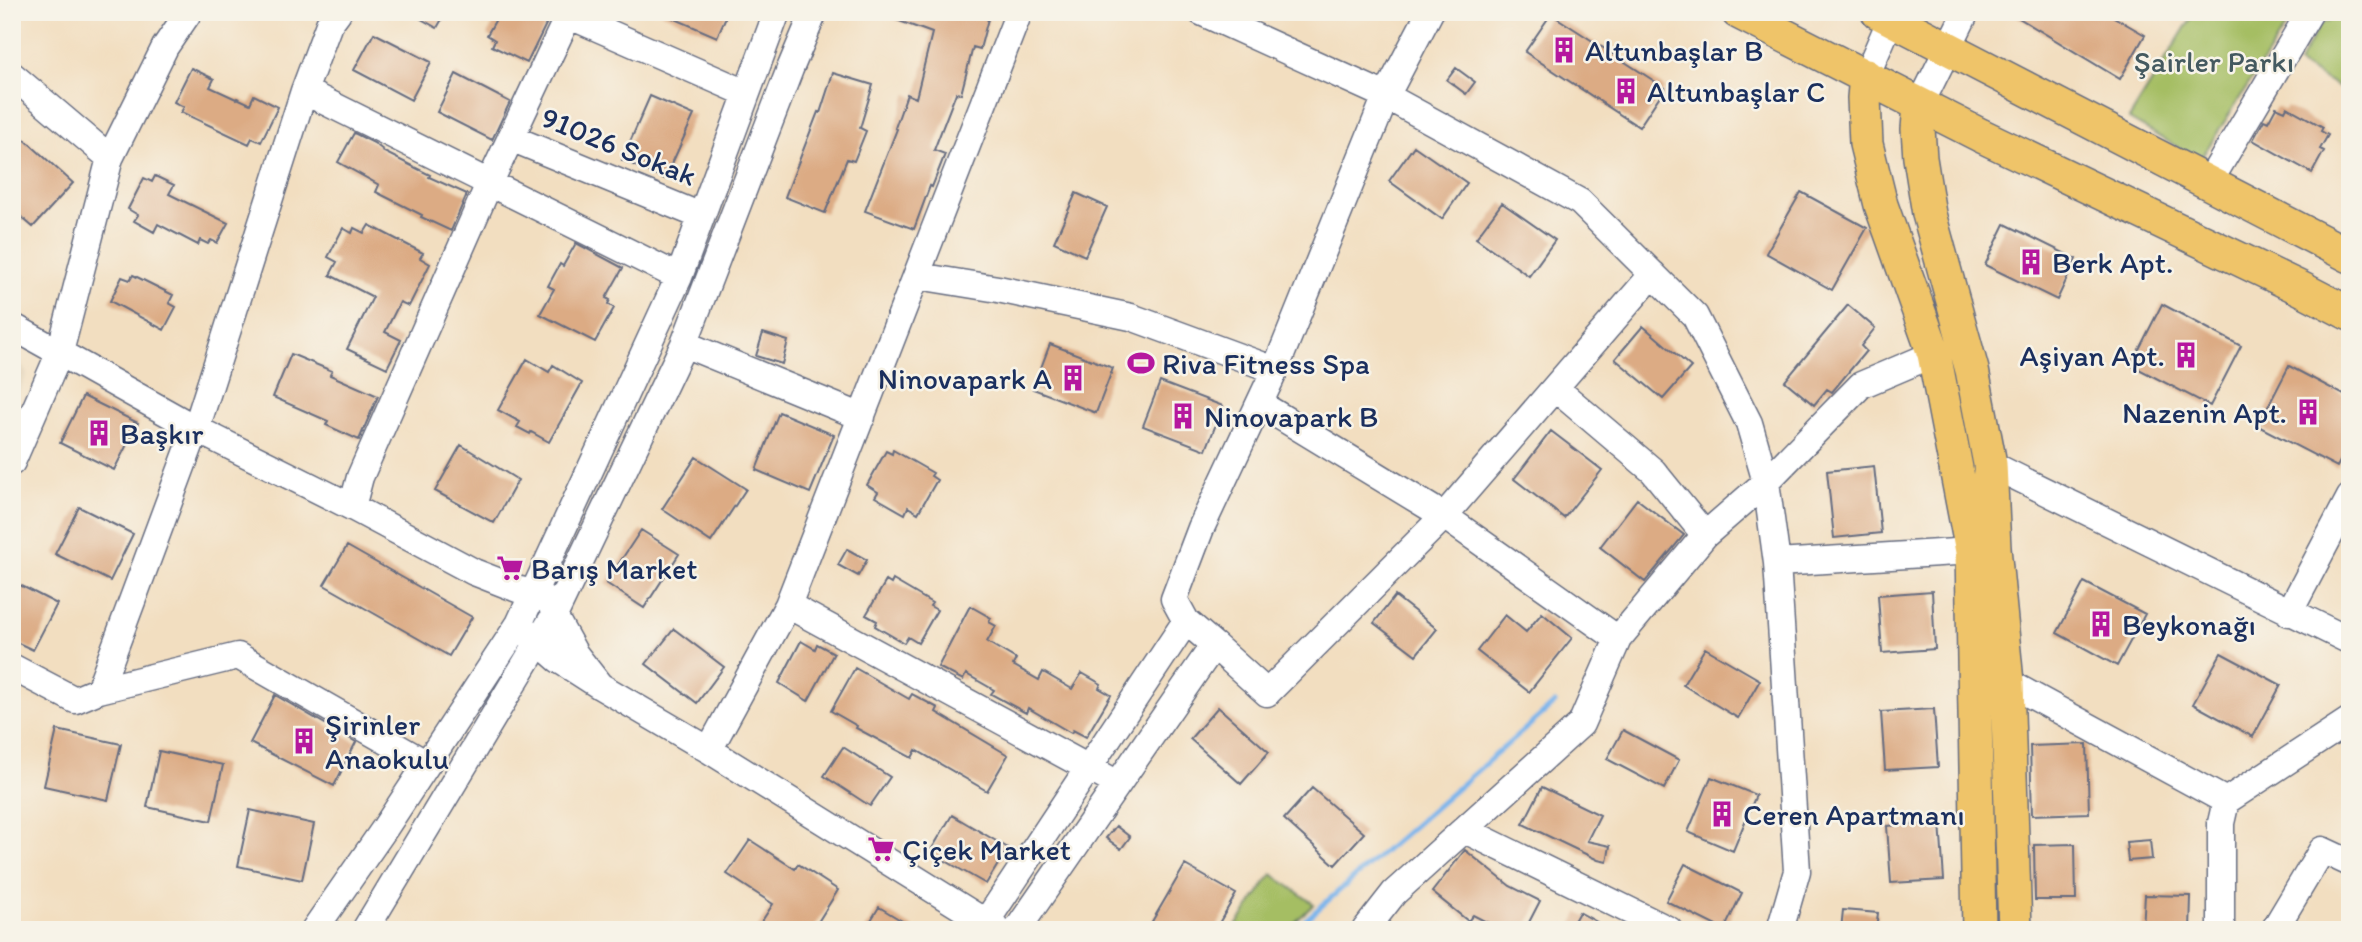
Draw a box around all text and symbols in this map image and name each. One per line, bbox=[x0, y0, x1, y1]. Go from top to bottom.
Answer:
place label: Altunbaşlar B bbox=[1585, 32, 1763, 69]
building icon: Altunbaşlar B bbox=[1549, 35, 1579, 65]
park label: Şairler Parkı bbox=[2134, 43, 2294, 80]
place label: Altunbaşlar C bbox=[1647, 73, 1825, 110]
building icon: Altunbaşlar C bbox=[1611, 76, 1641, 106]
street label: 91026 Sokak bbox=[536, 98, 702, 194]
place label: Berk Apt. bbox=[2052, 244, 2173, 281]
building icon: Berk Apt. bbox=[2016, 247, 2046, 277]
place label: Aşiyan Apt. bbox=[2019, 337, 2165, 374]
building icon: Aşiyan Apt. bbox=[2171, 340, 2201, 370]
place label: Riva Fitness Spa bbox=[1162, 345, 1370, 382]
sports icon: Riva Fitness Spa bbox=[1126, 348, 1156, 378]
place label: Ninovapark A bbox=[878, 360, 1052, 397]
building icon: Ninovapark A bbox=[1058, 363, 1088, 393]
place label: Nazenin Apt. bbox=[2122, 394, 2287, 431]
building icon: Nazenin Apt. bbox=[2293, 397, 2323, 427]
place label: Ninovapark B bbox=[1204, 398, 1378, 435]
building icon: Ninovapark B bbox=[1168, 401, 1198, 431]
place label: Başkır bbox=[120, 415, 204, 452]
building icon: Başkır bbox=[84, 418, 114, 448]
place label: Barış Market bbox=[531, 550, 698, 587]
supermarket icon: Barış Market bbox=[495, 553, 525, 583]
place label: Beykonağı bbox=[2122, 606, 2256, 643]
building icon: Beykonağı bbox=[2086, 609, 2116, 639]
place label: Şirinler Anaokulu bbox=[325, 706, 449, 777]
building icon: Şirinler Anaokulu bbox=[289, 726, 319, 756]
place label: Ceren Apartmanı bbox=[1743, 796, 1965, 833]
building icon: Ceren Apartmanı bbox=[1707, 799, 1737, 829]
place label: Çiçek Market bbox=[902, 831, 1071, 868]
supermarket icon: Çiçek Market bbox=[866, 834, 896, 864]

